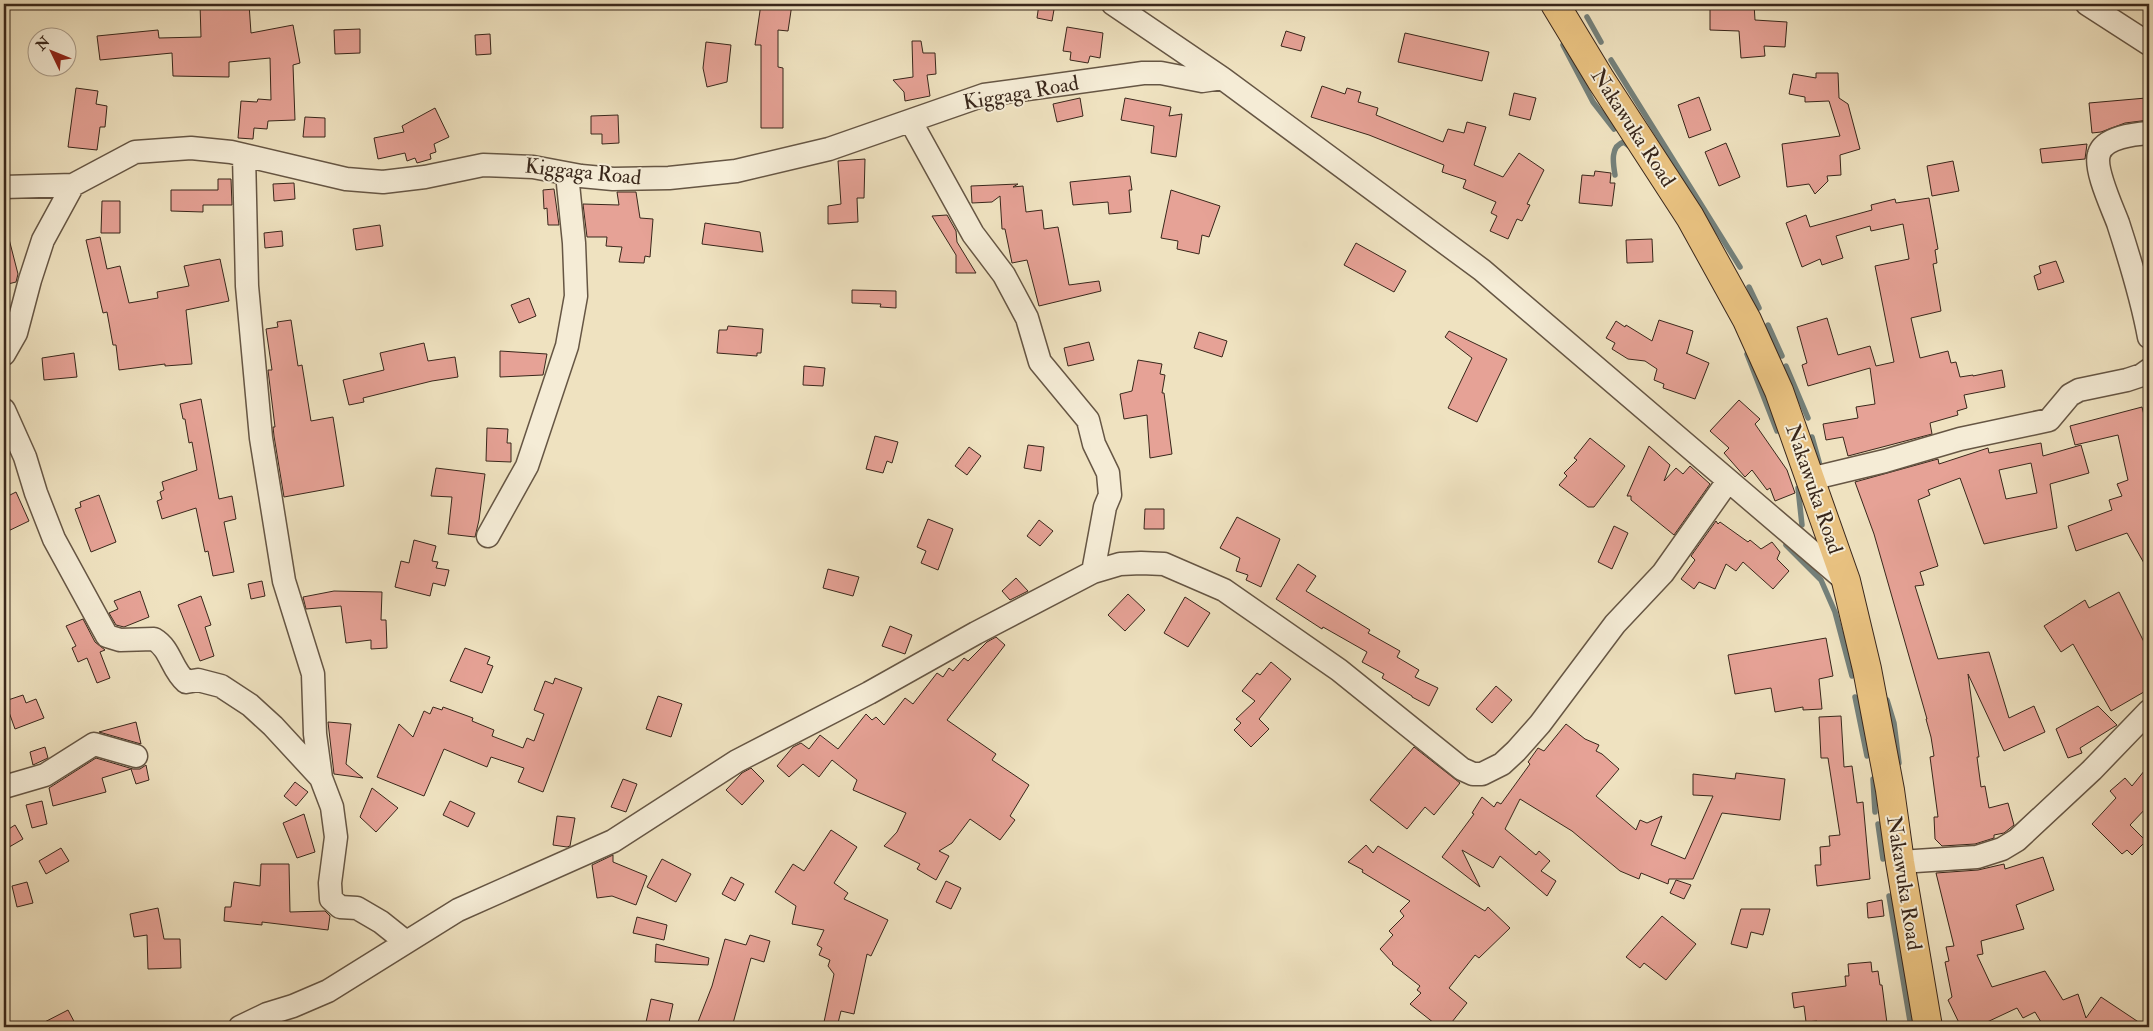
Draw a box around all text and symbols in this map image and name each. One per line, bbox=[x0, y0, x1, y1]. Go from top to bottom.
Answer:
north arrow bbox=[28, 28, 78, 78]
text: N bbox=[32, 33, 54, 55]
street label: Nakawuka Road bbox=[1585, 64, 1682, 193]
street label: Kiggaga Road bbox=[961, 69, 1082, 116]
street label: Kiggaga Road bbox=[523, 152, 643, 192]
street label: Nakawuka Road bbox=[1779, 420, 1849, 558]
street label: Nakawuka Road bbox=[1880, 814, 1928, 953]

